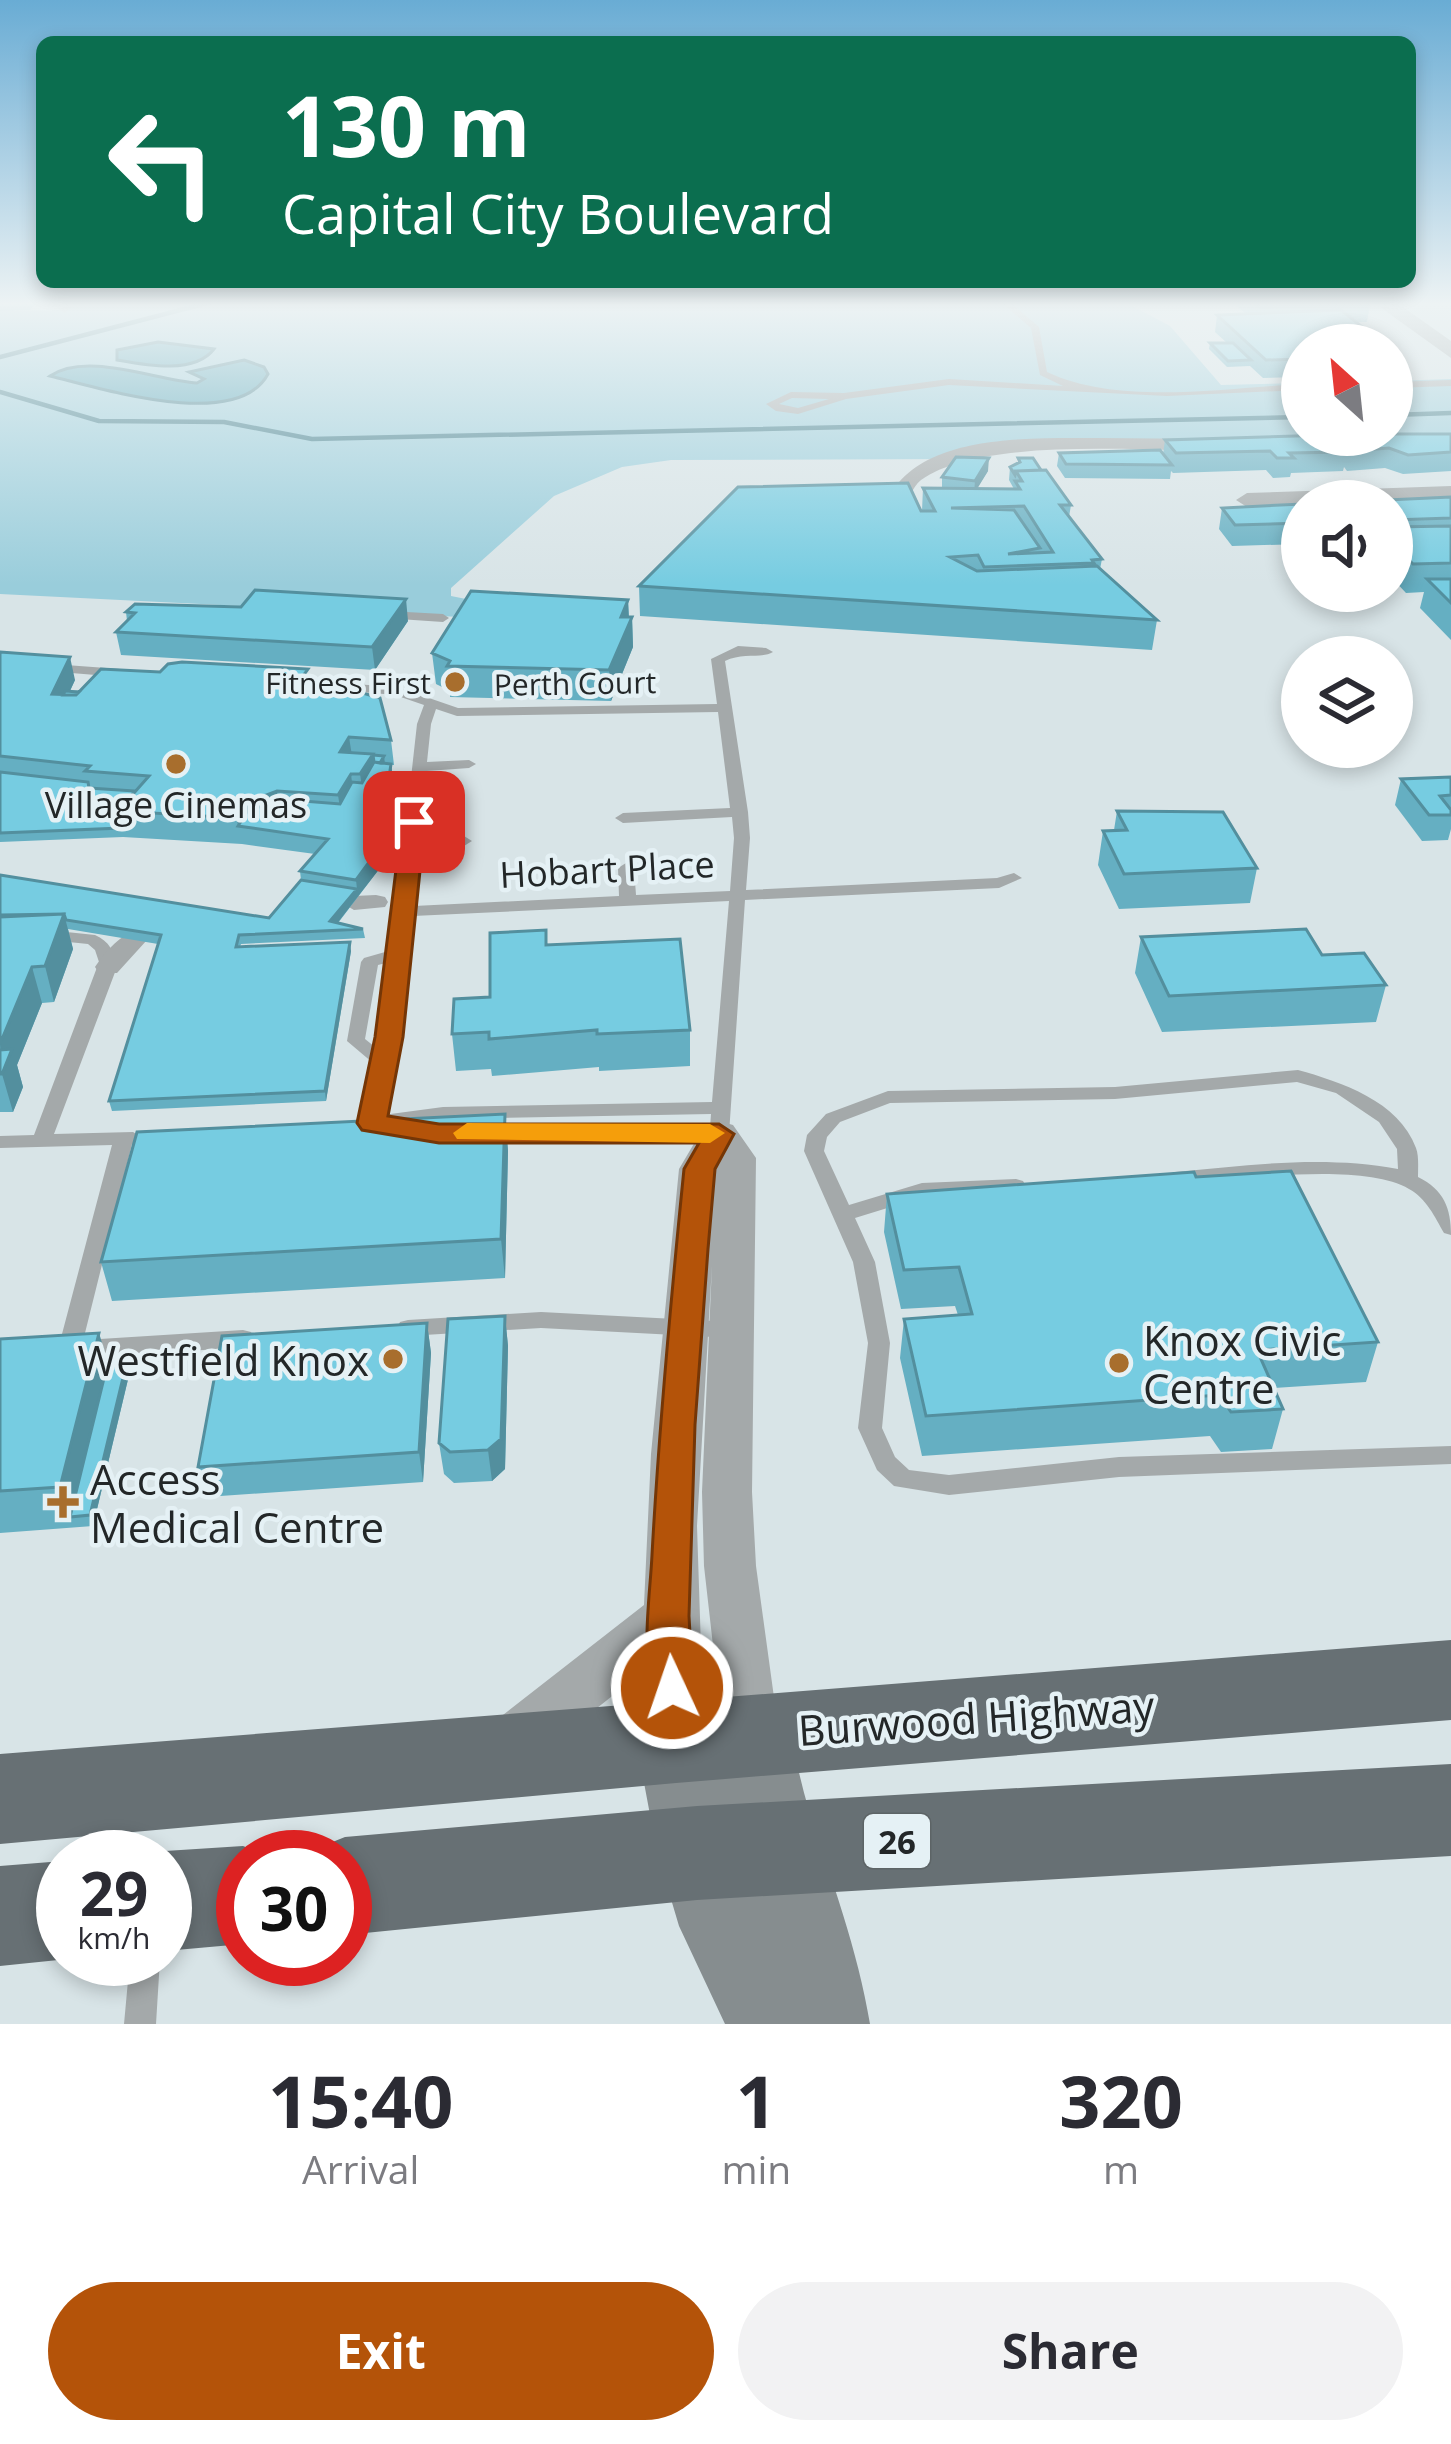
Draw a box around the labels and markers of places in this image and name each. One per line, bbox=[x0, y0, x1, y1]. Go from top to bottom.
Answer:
place label: Fitness First bbox=[265, 662, 431, 703]
marker: Fitness First bbox=[442, 669, 468, 695]
marker: Village Cinemas bbox=[163, 751, 189, 777]
pin bbox=[363, 771, 465, 873]
place label: Village Cinemas bbox=[45, 780, 307, 829]
place label: Knox Civic Centre bbox=[1143, 1311, 1341, 1416]
place label: Westfield Knox bbox=[77, 1331, 369, 1388]
marker: Westfield Knox bbox=[380, 1346, 406, 1372]
marker: Knox Civic Centre bbox=[1106, 1350, 1132, 1376]
place label: Access Medical Centre bbox=[90, 1450, 384, 1555]
marker: Access Medical Centre bbox=[47, 1486, 79, 1518]

